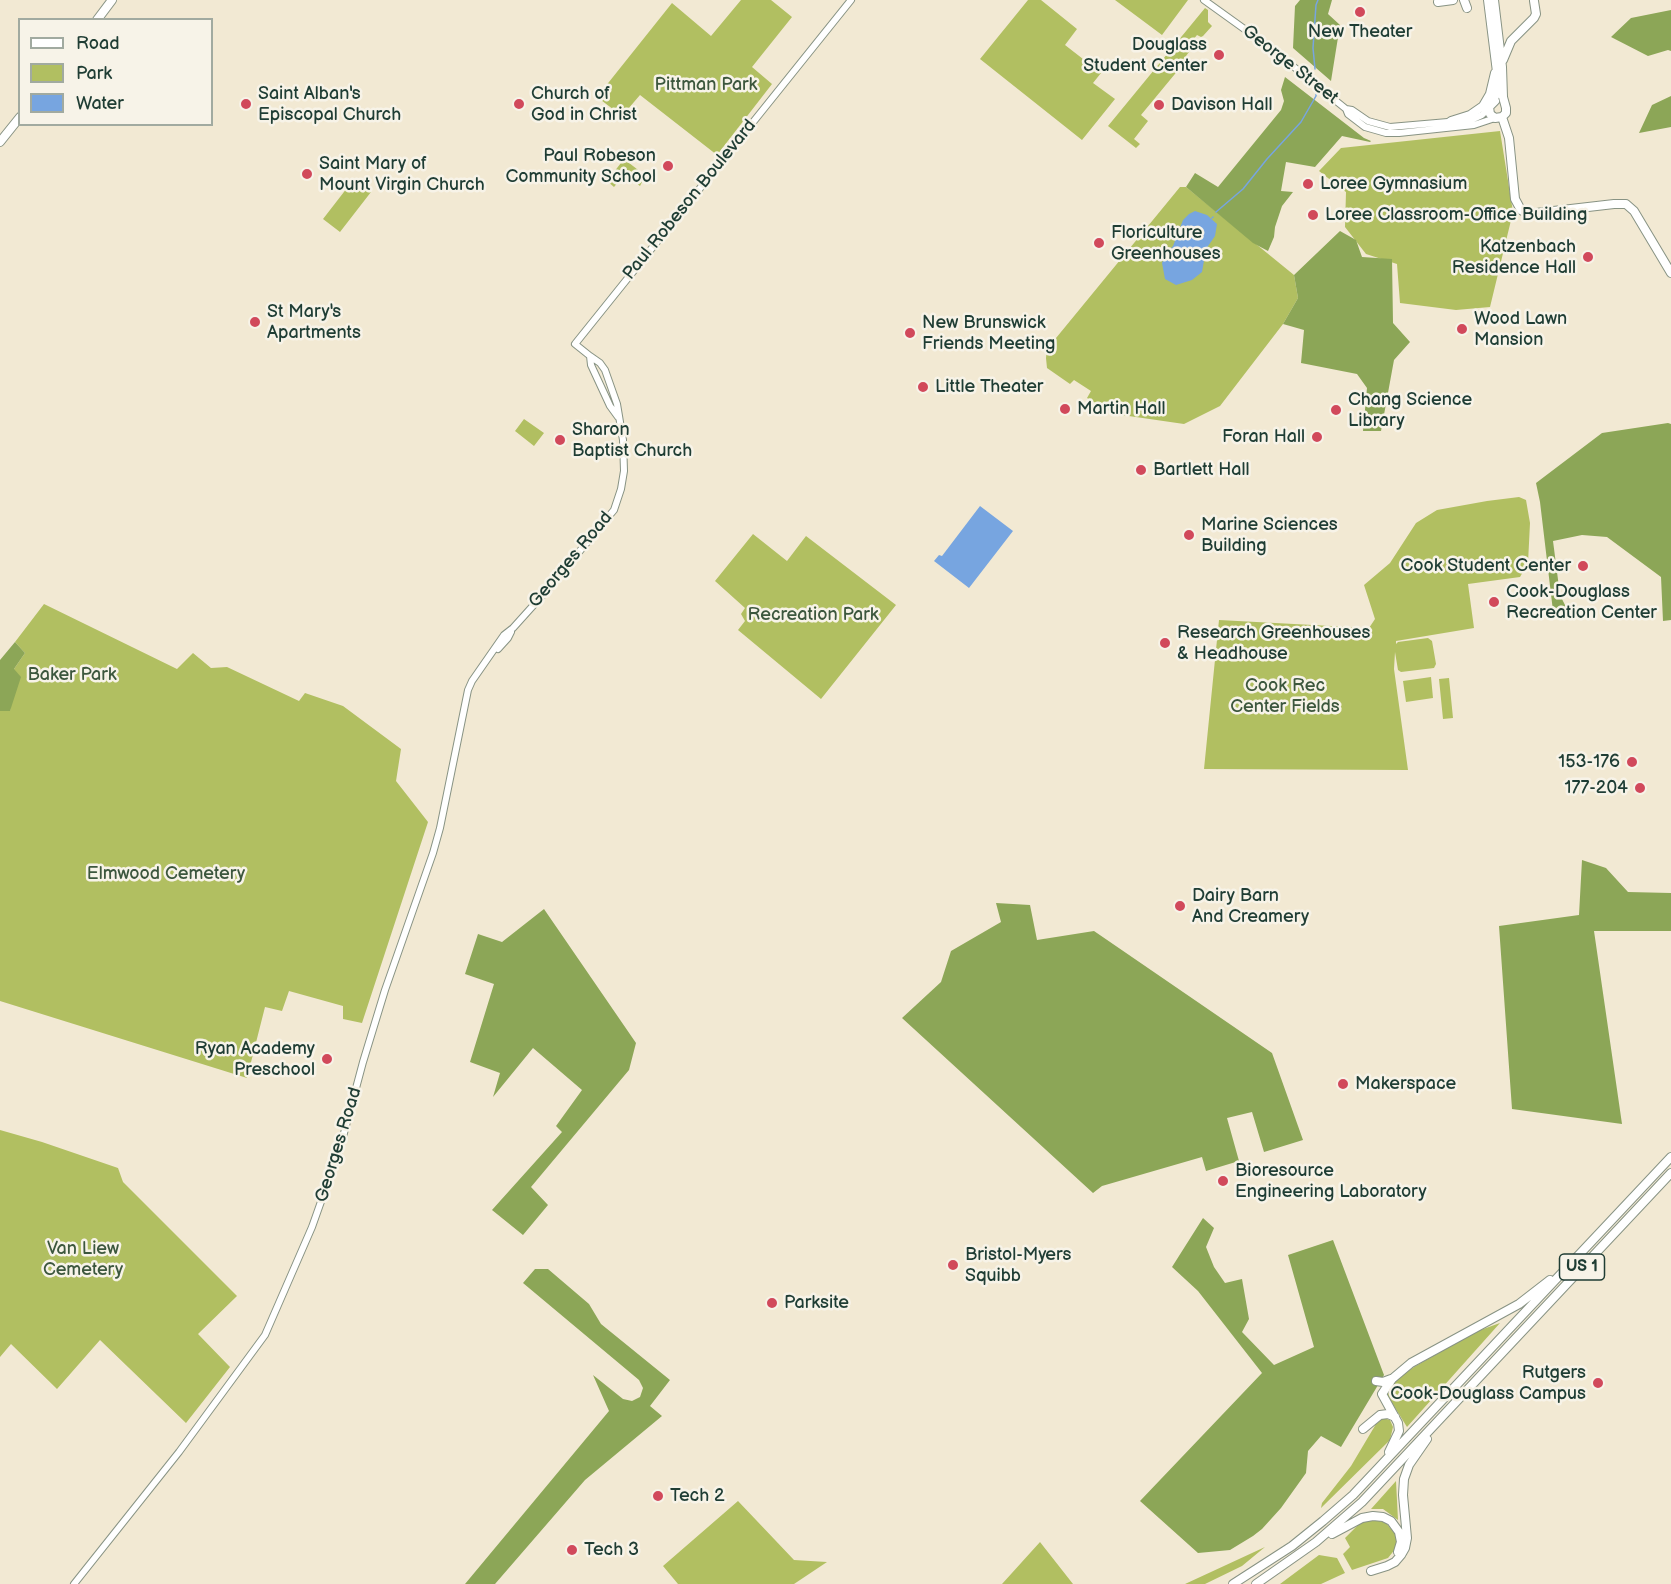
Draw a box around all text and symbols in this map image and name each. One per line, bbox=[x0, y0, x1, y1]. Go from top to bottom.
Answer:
marker: New Theater bbox=[1353, 5, 1367, 19]
legend bbox=[18, 18, 213, 126]
street label: George Street bbox=[1238, 21, 1342, 109]
place label: New Theater bbox=[1308, 21, 1412, 43]
text: Road bbox=[76, 33, 120, 54]
place label: Douglass Student Center bbox=[1083, 34, 1207, 76]
marker: Douglass Student Center bbox=[1212, 48, 1226, 62]
text: Park bbox=[76, 63, 112, 84]
park label: Pittman Park bbox=[655, 74, 757, 96]
place label: Saint Alban's Episcopal Church bbox=[258, 83, 401, 125]
place label: Church of God in Christ bbox=[531, 83, 637, 125]
text: Water bbox=[76, 93, 124, 114]
place label: Davison Hall bbox=[1171, 94, 1272, 116]
marker: Saint Alban's Episcopal Church bbox=[239, 97, 253, 111]
marker: Church of God in Christ bbox=[512, 97, 526, 111]
marker: Davison Hall bbox=[1152, 98, 1166, 112]
street label: Paul Robeson Boulevard bbox=[619, 116, 761, 284]
place label: Paul Robeson Community School bbox=[506, 145, 656, 188]
place label: Saint Mary of Mount Virgin Church bbox=[319, 153, 485, 195]
marker: Paul Robeson Community School bbox=[661, 159, 675, 173]
marker: Saint Mary of Mount Virgin Church bbox=[300, 167, 314, 181]
place label: Loree Gymnasium bbox=[1320, 173, 1467, 195]
marker: Loree Gymnasium bbox=[1301, 177, 1315, 191]
place label: Loree Classroom-Office Building bbox=[1325, 204, 1587, 226]
marker: Loree Classroom-Office Building bbox=[1306, 208, 1320, 222]
place label: Floriculture Greenhouses bbox=[1111, 222, 1221, 264]
marker: Floriculture Greenhouses bbox=[1092, 236, 1106, 250]
place label: Katzenbach Residence Hall bbox=[1452, 236, 1576, 278]
marker: Katzenbach Residence Hall bbox=[1581, 250, 1595, 264]
place label: St Mary's Apartments bbox=[267, 301, 361, 344]
place label: Wood Lawn Mansion bbox=[1474, 308, 1567, 350]
place label: New Brunswick Friends Meeting bbox=[922, 312, 1056, 354]
marker: St Mary's Apartments bbox=[248, 315, 262, 329]
marker: Wood Lawn Mansion bbox=[1455, 322, 1469, 336]
marker: New Brunswick Friends Meeting bbox=[903, 326, 917, 340]
place label: Little Theater bbox=[935, 376, 1043, 398]
marker: Little Theater bbox=[916, 380, 930, 394]
place label: Chang Science Library bbox=[1348, 389, 1472, 432]
place label: Martin Hall bbox=[1077, 398, 1166, 420]
marker: Martin Hall bbox=[1058, 402, 1072, 416]
marker: Chang Science Library bbox=[1329, 403, 1343, 417]
place label: Sharon Baptist Church bbox=[572, 419, 692, 462]
place label: Foran Hall bbox=[1222, 426, 1305, 448]
marker: Foran Hall bbox=[1310, 430, 1324, 444]
marker: Sharon Baptist Church bbox=[553, 433, 567, 447]
place label: Bartlett Hall bbox=[1153, 459, 1250, 481]
marker: Bartlett Hall bbox=[1134, 463, 1148, 477]
street label: Georges Road bbox=[525, 508, 617, 612]
place label: Marine Sciences Building bbox=[1201, 514, 1338, 556]
marker: Marine Sciences Building bbox=[1182, 528, 1196, 542]
place label: Cook Student Center bbox=[1400, 555, 1571, 577]
marker: Cook Student Center bbox=[1576, 559, 1590, 573]
place label: Cook-Douglass Recreation Center bbox=[1506, 581, 1657, 624]
marker: Cook-Douglass Recreation Center bbox=[1487, 595, 1501, 609]
park label: Recreation Park bbox=[747, 604, 879, 626]
place label: Research Greenhouses & Headhouse bbox=[1177, 622, 1370, 664]
marker: Research Greenhouses & Headhouse bbox=[1158, 636, 1172, 650]
park label: Baker Park bbox=[27, 664, 117, 686]
park label: Cook Rec Center Fields bbox=[1230, 675, 1340, 718]
place label: 153-176 bbox=[1558, 751, 1620, 773]
marker: 153-176 bbox=[1625, 755, 1639, 769]
place label: 177-204 bbox=[1565, 777, 1628, 799]
marker: 177-204 bbox=[1633, 781, 1647, 795]
park label: Elmwood Cemetery bbox=[87, 863, 245, 885]
place label: Dairy Barn And Creamery bbox=[1192, 885, 1309, 928]
marker: Dairy Barn And Creamery bbox=[1173, 899, 1187, 913]
place label: Ryan Academy Preschool bbox=[195, 1038, 315, 1080]
marker: Ryan Academy Preschool bbox=[320, 1052, 334, 1066]
place label: Makerspace bbox=[1355, 1073, 1456, 1095]
marker: Makerspace bbox=[1336, 1077, 1350, 1091]
street label: Georges Road bbox=[311, 1085, 367, 1205]
place label: Bioresource Engineering Laboratory bbox=[1235, 1160, 1427, 1202]
marker: Bioresource Engineering Laboratory bbox=[1216, 1174, 1230, 1188]
park label: Van Liew Cemetery bbox=[43, 1238, 123, 1280]
place label: Bristol-Myers Squibb bbox=[965, 1244, 1071, 1286]
road number: US 1 bbox=[1560, 1254, 1604, 1280]
marker: Bristol-Myers Squibb bbox=[946, 1258, 960, 1272]
place label: Parksite bbox=[784, 1292, 849, 1314]
marker: Parksite bbox=[765, 1296, 779, 1310]
place label: Rutgers Cook-Douglass Campus bbox=[1390, 1362, 1586, 1404]
marker: Rutgers Cook-Douglass Campus bbox=[1591, 1376, 1605, 1390]
place label: Tech 2 bbox=[670, 1485, 725, 1507]
marker: Tech 2 bbox=[651, 1489, 665, 1503]
place label: Tech 3 bbox=[584, 1539, 639, 1561]
marker: Tech 3 bbox=[565, 1543, 579, 1557]

